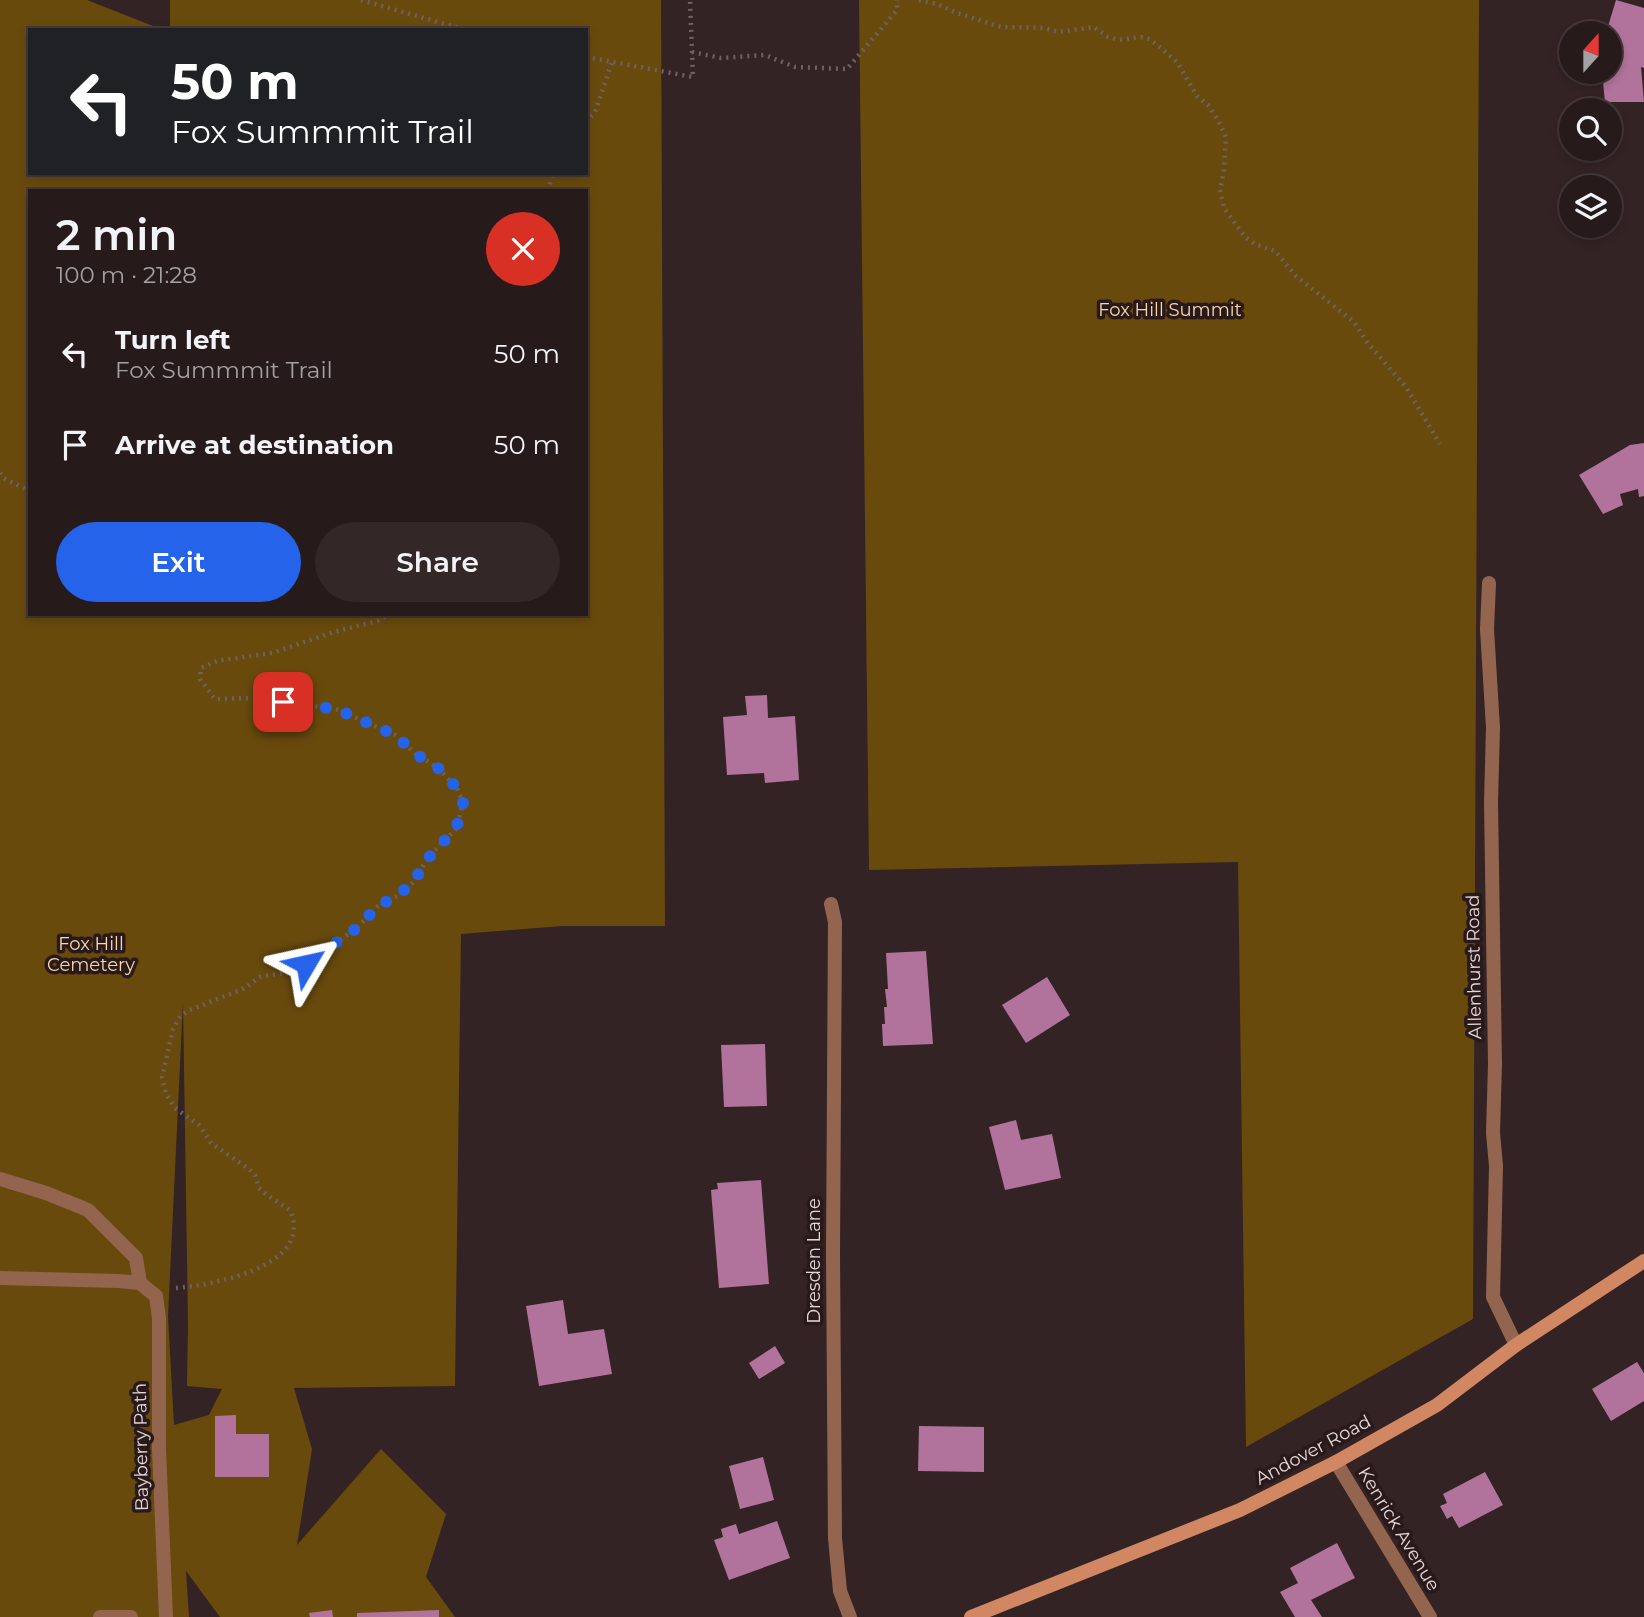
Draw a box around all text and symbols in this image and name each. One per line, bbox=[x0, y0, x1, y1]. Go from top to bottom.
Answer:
north arrow bbox=[1559, 21, 1622, 84]
map controls bbox=[1559, 21, 1622, 238]
text: 50 m bbox=[171, 52, 299, 111]
icon: left bbox=[56, 56, 147, 147]
button: search bbox=[1559, 98, 1622, 161]
text: Fox Summmit Trail bbox=[171, 112, 474, 151]
button: layers bbox=[1559, 175, 1622, 238]
text: 2 min bbox=[56, 209, 177, 261]
button: close bbox=[486, 212, 560, 286]
text: 100 m · 21:28 bbox=[56, 261, 197, 289]
park label: Fox Hill Summit bbox=[1098, 299, 1242, 321]
text: Turn left bbox=[115, 324, 231, 356]
icon: left bbox=[56, 335, 94, 373]
text: 50 m bbox=[494, 338, 560, 370]
text: Fox Summmit Trail bbox=[115, 356, 333, 384]
icon: arrive bbox=[56, 426, 94, 464]
text: Arrive at destination bbox=[115, 429, 394, 461]
text: 50 m bbox=[494, 429, 560, 461]
button: Exit bbox=[56, 522, 301, 602]
button: Share bbox=[315, 522, 560, 602]
pin bbox=[253, 672, 313, 732]
icon: arrive bbox=[264, 683, 302, 721]
street label: Allenhurst Road bbox=[1462, 894, 1486, 1040]
position arrow bbox=[269, 927, 343, 1001]
park label: Fox Hill Cemetery bbox=[47, 933, 135, 976]
street label: Dresden Lane bbox=[803, 1198, 825, 1324]
street label: Bayberry Path bbox=[129, 1383, 153, 1511]
street label: Andover Road bbox=[1251, 1410, 1375, 1490]
street label: Kenrick Avenue bbox=[1353, 1463, 1445, 1595]

